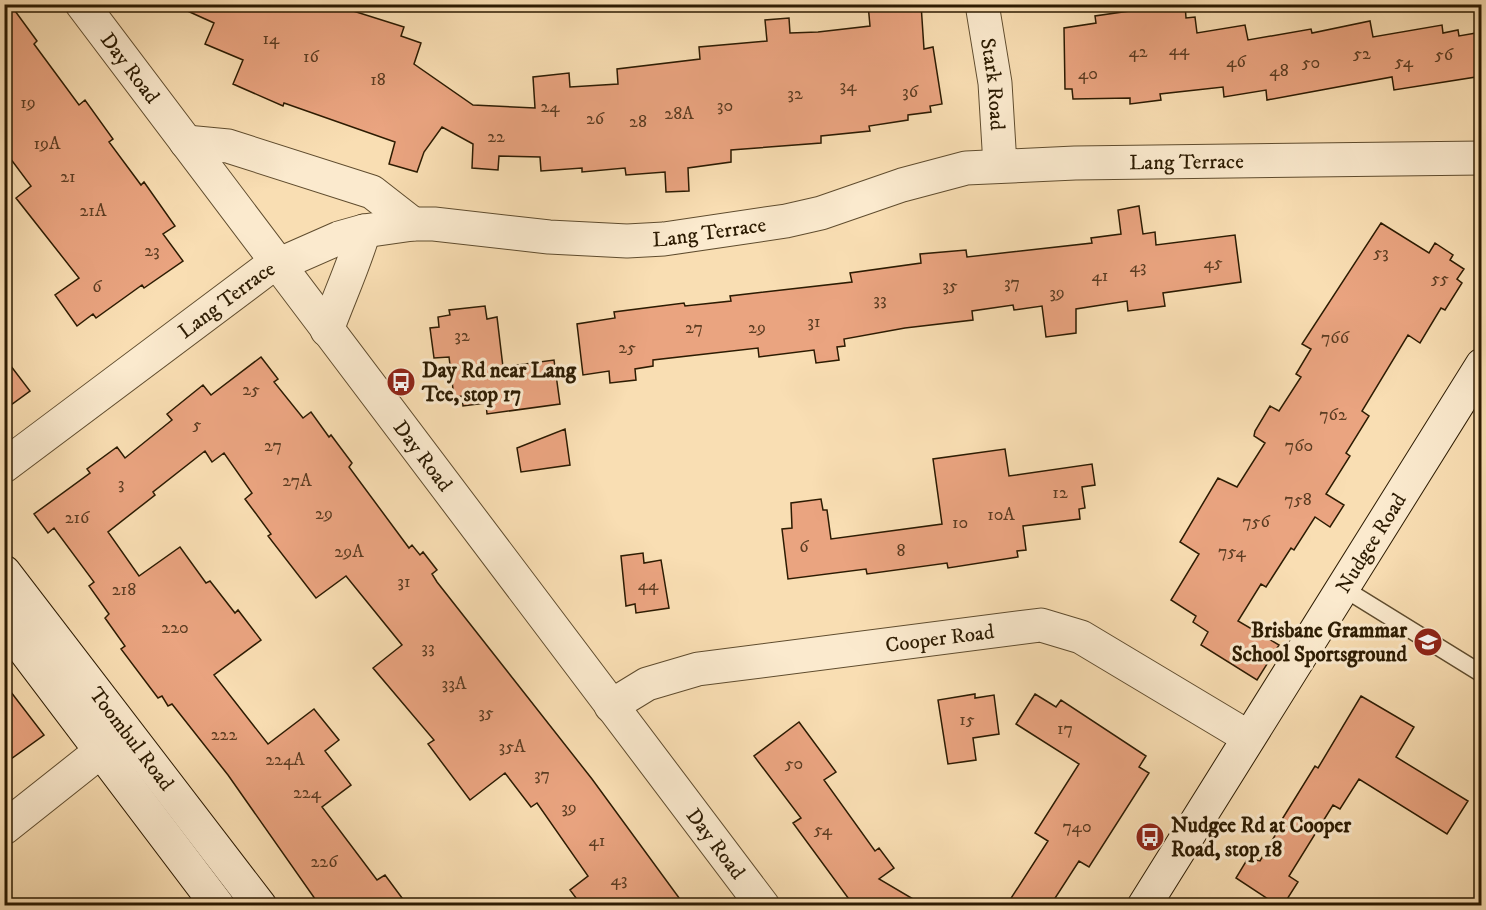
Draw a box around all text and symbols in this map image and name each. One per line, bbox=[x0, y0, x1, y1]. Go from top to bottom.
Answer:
street label: Day Road bbox=[94, 28, 165, 110]
house number: 14 bbox=[263, 28, 280, 50]
street label: Stark Road bbox=[974, 36, 1010, 132]
house number: 44 bbox=[1169, 39, 1190, 61]
house number: 42 bbox=[1128, 41, 1148, 63]
house number: 52 bbox=[1353, 43, 1371, 65]
house number: 56 bbox=[1435, 44, 1454, 66]
house number: 16 bbox=[303, 46, 320, 68]
house number: 46 bbox=[1226, 51, 1246, 73]
house number: 54 bbox=[1395, 51, 1414, 73]
house number: 50 bbox=[1302, 52, 1320, 74]
house number: 48 bbox=[1269, 60, 1289, 82]
house number: 40 bbox=[1078, 63, 1098, 85]
house number: 18 bbox=[370, 69, 386, 91]
house number: 34 bbox=[839, 75, 857, 97]
house number: 36 bbox=[902, 81, 919, 103]
house number: 32 bbox=[787, 83, 803, 105]
house number: 19 bbox=[20, 92, 36, 114]
house number: 30 bbox=[717, 95, 733, 117]
house number: 24 bbox=[540, 96, 560, 118]
house number: 28A bbox=[664, 103, 694, 125]
house number: 26 bbox=[586, 108, 605, 130]
house number: 28 bbox=[629, 111, 647, 133]
house number: 22 bbox=[487, 126, 505, 148]
house number: 19A bbox=[34, 133, 61, 155]
street label: Lang Terrace bbox=[1129, 149, 1244, 176]
house number: 21 bbox=[60, 166, 76, 188]
house number: 21A bbox=[80, 200, 107, 222]
street label: Lang Terrace bbox=[652, 212, 768, 254]
house number: 23 bbox=[144, 240, 160, 262]
house number: 53 bbox=[1373, 242, 1389, 264]
house number: 45 bbox=[1203, 252, 1223, 274]
street label: Lang Terrace bbox=[173, 256, 279, 345]
house number: 43 bbox=[1129, 256, 1147, 278]
house number: 41 bbox=[1092, 265, 1108, 287]
house number: 55 bbox=[1431, 268, 1449, 290]
house number: 37 bbox=[1004, 272, 1020, 294]
house number: 35 bbox=[942, 275, 958, 297]
house number: 6 bbox=[92, 276, 102, 298]
house number: 39 bbox=[1049, 282, 1065, 304]
house number: 33 bbox=[873, 289, 887, 311]
house number: 31 bbox=[807, 311, 821, 333]
house number: 27 bbox=[685, 317, 703, 339]
house number: 29 bbox=[748, 317, 766, 339]
house number: 32 bbox=[454, 325, 470, 347]
house number: 766 bbox=[1321, 327, 1350, 349]
house number: 25 bbox=[618, 337, 636, 359]
place label: Day Rd near Lang Tce, stop 17 bbox=[421, 358, 577, 408]
bus stop icon: Day Rd near Lang Tce, stop 17 bbox=[385, 366, 417, 398]
house number: 25 bbox=[242, 379, 260, 401]
house number: 762 bbox=[1319, 404, 1347, 426]
house number: 5 bbox=[193, 414, 202, 436]
street label: Day Road bbox=[387, 416, 458, 497]
house number: 27 bbox=[264, 435, 282, 457]
house number: 760 bbox=[1285, 435, 1313, 457]
house number: 27A bbox=[282, 470, 312, 492]
house number: 3 bbox=[118, 473, 124, 495]
house number: 12 bbox=[1052, 482, 1068, 504]
street label: Nudgee Road bbox=[1331, 488, 1413, 598]
house number: 758 bbox=[1284, 489, 1312, 511]
house number: 29 bbox=[315, 503, 333, 525]
house number: 10A bbox=[987, 504, 1015, 526]
house number: 216 bbox=[65, 507, 90, 529]
house number: 756 bbox=[1242, 511, 1270, 533]
house number: 10 bbox=[952, 512, 968, 534]
house number: 6 bbox=[799, 536, 809, 558]
house number: 8 bbox=[896, 540, 906, 562]
house number: 29A bbox=[334, 541, 364, 563]
house number: 754 bbox=[1218, 541, 1247, 563]
house number: 31 bbox=[397, 571, 411, 593]
house number: 44 bbox=[638, 574, 659, 596]
house number: 218 bbox=[112, 579, 136, 601]
house number: 220 bbox=[161, 617, 189, 639]
place label: Brisbane Grammar School Sportsground bbox=[1232, 618, 1408, 668]
street label: Cooper Road bbox=[884, 619, 996, 659]
school or university icon: Brisbane Grammar School Sportsground bbox=[1412, 626, 1444, 658]
house number: 33 bbox=[421, 637, 435, 659]
house number: 33A bbox=[442, 673, 467, 695]
street label: Toombul Road bbox=[83, 682, 179, 797]
house number: 35 bbox=[478, 702, 494, 724]
house number: 15 bbox=[959, 709, 975, 731]
house number: 17 bbox=[1057, 718, 1073, 740]
house number: 222 bbox=[211, 724, 237, 746]
house number: 35A bbox=[498, 736, 526, 758]
house number: 224A bbox=[265, 749, 305, 771]
house number: 50 bbox=[785, 753, 803, 775]
house number: 37 bbox=[534, 764, 550, 786]
house number: 224 bbox=[293, 782, 322, 804]
house number: 39 bbox=[561, 797, 577, 819]
street label: Day Road bbox=[680, 803, 751, 885]
place label: Nudgee Rd at Cooper Road, stop 18 bbox=[1171, 813, 1352, 863]
house number: 740 bbox=[1062, 816, 1092, 838]
house number: 54 bbox=[814, 819, 833, 841]
bus stop icon: Nudgee Rd at Cooper Road, stop 18 bbox=[1134, 821, 1166, 853]
house number: 41 bbox=[589, 830, 605, 852]
house number: 226 bbox=[310, 851, 338, 873]
house number: 43 bbox=[610, 869, 628, 891]

